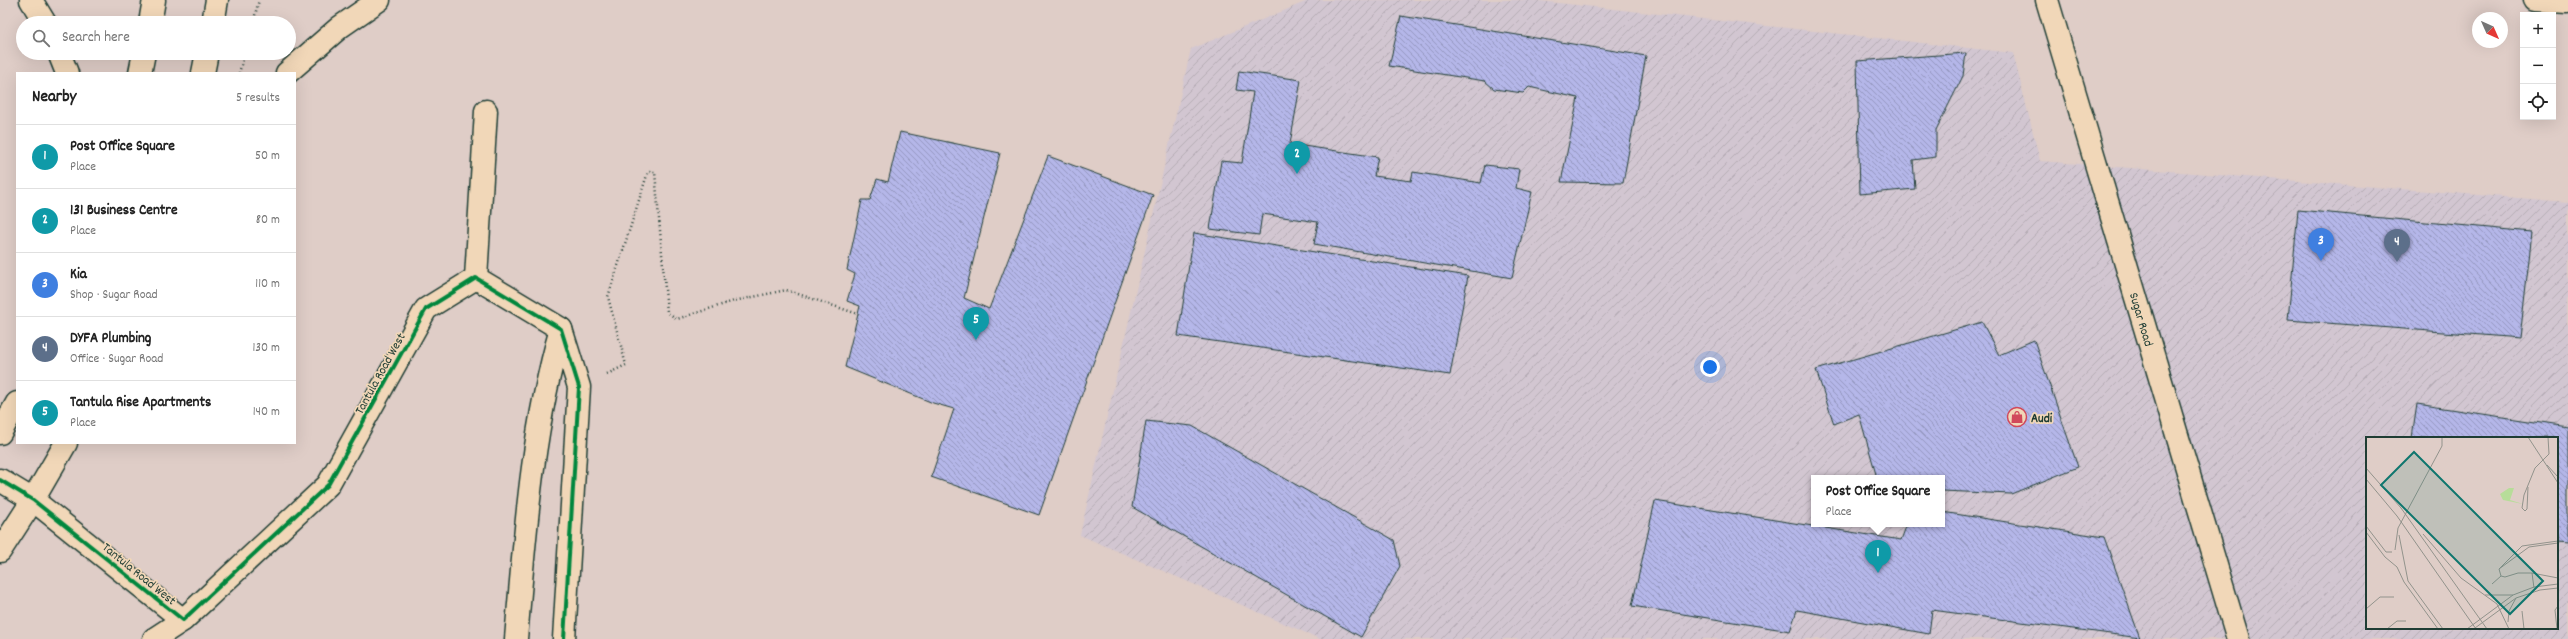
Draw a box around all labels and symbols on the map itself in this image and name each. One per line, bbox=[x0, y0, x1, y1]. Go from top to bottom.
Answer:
north arrow bbox=[2472, 12, 2508, 48]
pin: 2 bbox=[1284, 141, 1310, 174]
pin: 3 bbox=[2308, 228, 2334, 261]
pin: 4 bbox=[2384, 229, 2410, 262]
street label: Sugar Road bbox=[2123, 291, 2157, 349]
pin: 5 bbox=[963, 307, 989, 340]
street label: Tantula Road West bbox=[351, 330, 412, 418]
your location bbox=[1700, 357, 1720, 377]
shop icon: Audi bbox=[2006, 406, 2028, 428]
place label: Audi bbox=[2031, 410, 2053, 429]
inset map bbox=[2366, 437, 2558, 629]
street label: Tantula Road West bbox=[97, 539, 180, 611]
pin: 1 bbox=[1865, 540, 1891, 573]

